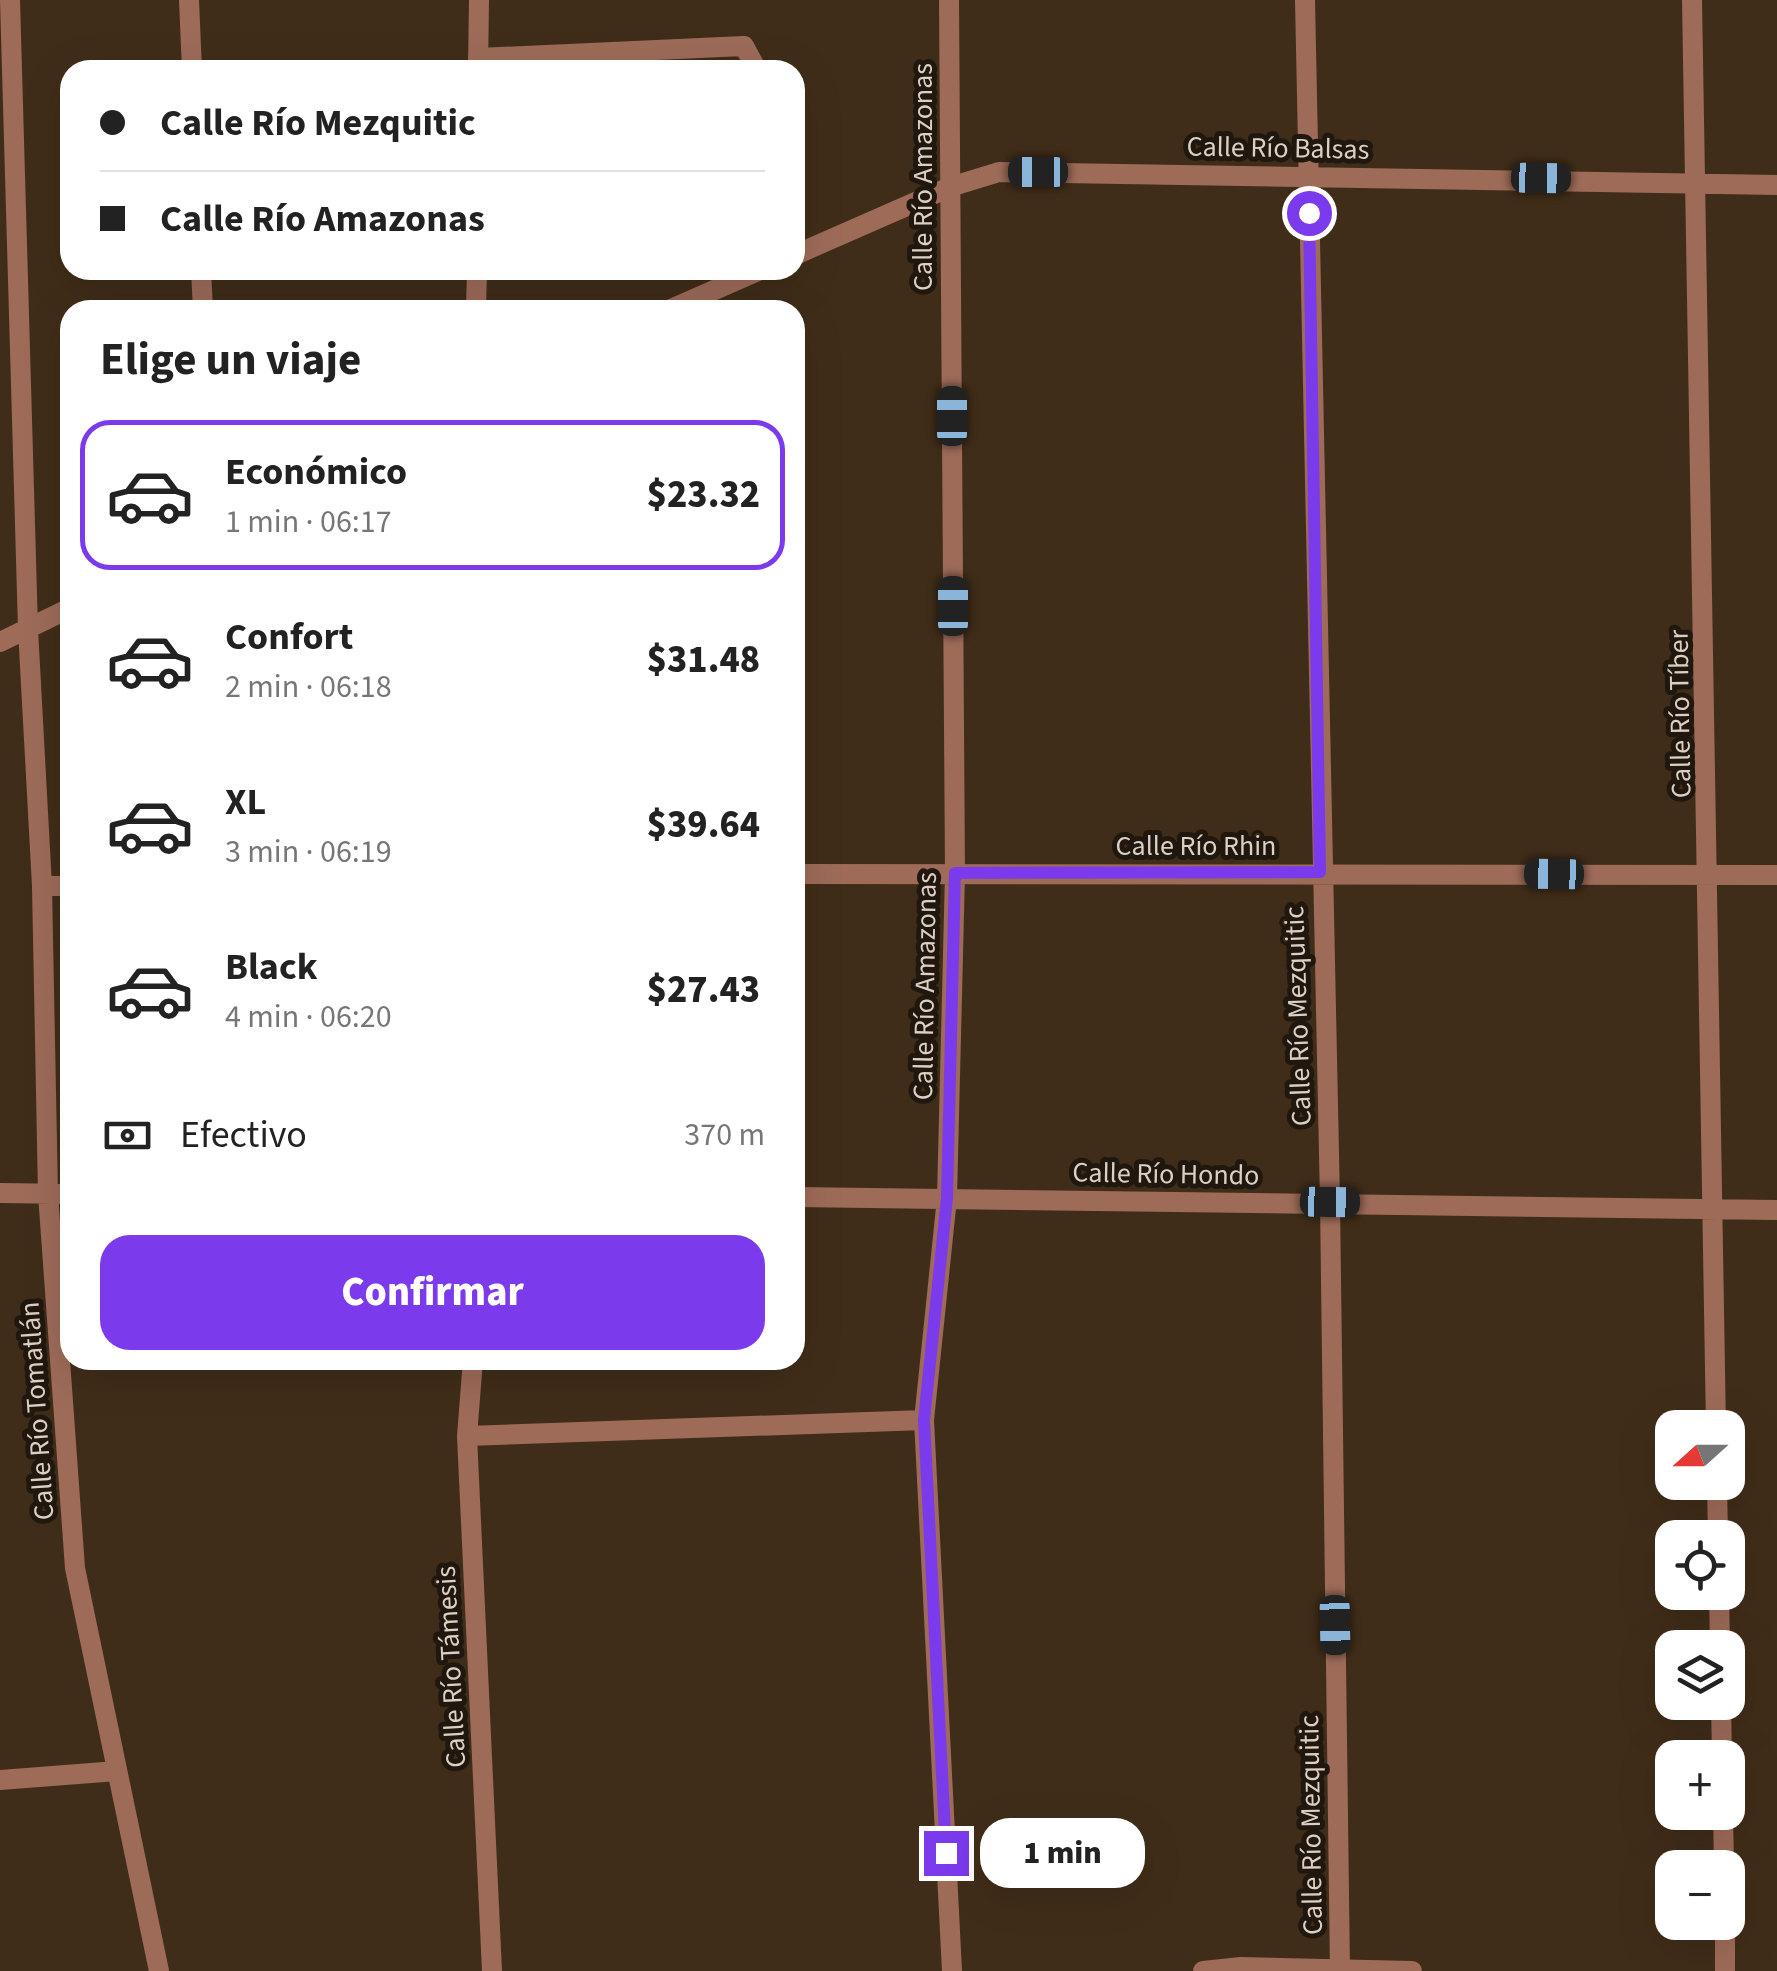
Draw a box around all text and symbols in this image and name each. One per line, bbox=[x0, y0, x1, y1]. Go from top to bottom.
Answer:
street label: Calle Río Amazonas bbox=[903, 63, 943, 291]
text: Calle Río Mezquitic bbox=[160, 96, 476, 150]
street label: Calle Río Balsas bbox=[1186, 126, 1370, 170]
car bbox=[1008, 157, 1068, 187]
car bbox=[1511, 162, 1571, 194]
route start bbox=[1287, 191, 1332, 236]
text: Calle Río Amazonas bbox=[160, 192, 485, 246]
text: Elige un viaje bbox=[100, 328, 361, 392]
car bbox=[937, 386, 967, 446]
text: Económico bbox=[225, 445, 407, 499]
icon: car bbox=[105, 450, 195, 540]
text: $23.32 bbox=[647, 468, 760, 522]
text: 1 min · 06:17 bbox=[225, 499, 392, 545]
car bbox=[938, 576, 968, 636]
text: Confort bbox=[225, 610, 353, 664]
icon: car bbox=[105, 615, 195, 705]
street label: Calle Río Tíber bbox=[1659, 629, 1701, 799]
text: $31.48 bbox=[647, 633, 760, 687]
text: 2 min · 06:18 bbox=[225, 664, 392, 710]
text: XL bbox=[225, 775, 266, 829]
icon: car bbox=[105, 780, 195, 870]
text: $39.64 bbox=[647, 798, 760, 852]
street label: Calle Río Rhin bbox=[1116, 826, 1276, 866]
text: 3 min · 06:19 bbox=[225, 829, 392, 875]
car bbox=[1524, 858, 1584, 890]
street label: Calle Río Amazonas bbox=[903, 872, 947, 1100]
street label: Calle Río Mezquitic bbox=[1274, 905, 1322, 1127]
text: Black bbox=[225, 940, 318, 994]
icon: car bbox=[105, 945, 195, 1035]
text: $27.43 bbox=[647, 963, 760, 1017]
text: 4 min · 06:20 bbox=[225, 994, 392, 1040]
icon: cash bbox=[100, 1108, 155, 1163]
text: Efectivo bbox=[180, 1108, 307, 1162]
text: 370 m bbox=[684, 1112, 765, 1158]
street label: Calle Río Hondo bbox=[1072, 1152, 1260, 1196]
car bbox=[1300, 1186, 1360, 1218]
button: Confirmar bbox=[100, 1235, 765, 1350]
street label: Calle Río Tomatlán bbox=[9, 1300, 65, 1521]
north arrow bbox=[1655, 1410, 1745, 1500]
map controls bbox=[1655, 1410, 1745, 1940]
button: locate bbox=[1655, 1520, 1745, 1610]
street label: Calle Río Támesis bbox=[426, 1565, 476, 1769]
car bbox=[1319, 1595, 1351, 1655]
button: layers bbox=[1655, 1630, 1745, 1720]
street label: Calle Río Mezquitic bbox=[1289, 1714, 1333, 1935]
button: + bbox=[1655, 1740, 1745, 1830]
callout: 1 min bbox=[981, 1818, 1146, 1888]
text: 1 min bbox=[1023, 1830, 1102, 1876]
route end bbox=[924, 1831, 969, 1876]
button: − bbox=[1655, 1850, 1745, 1940]

